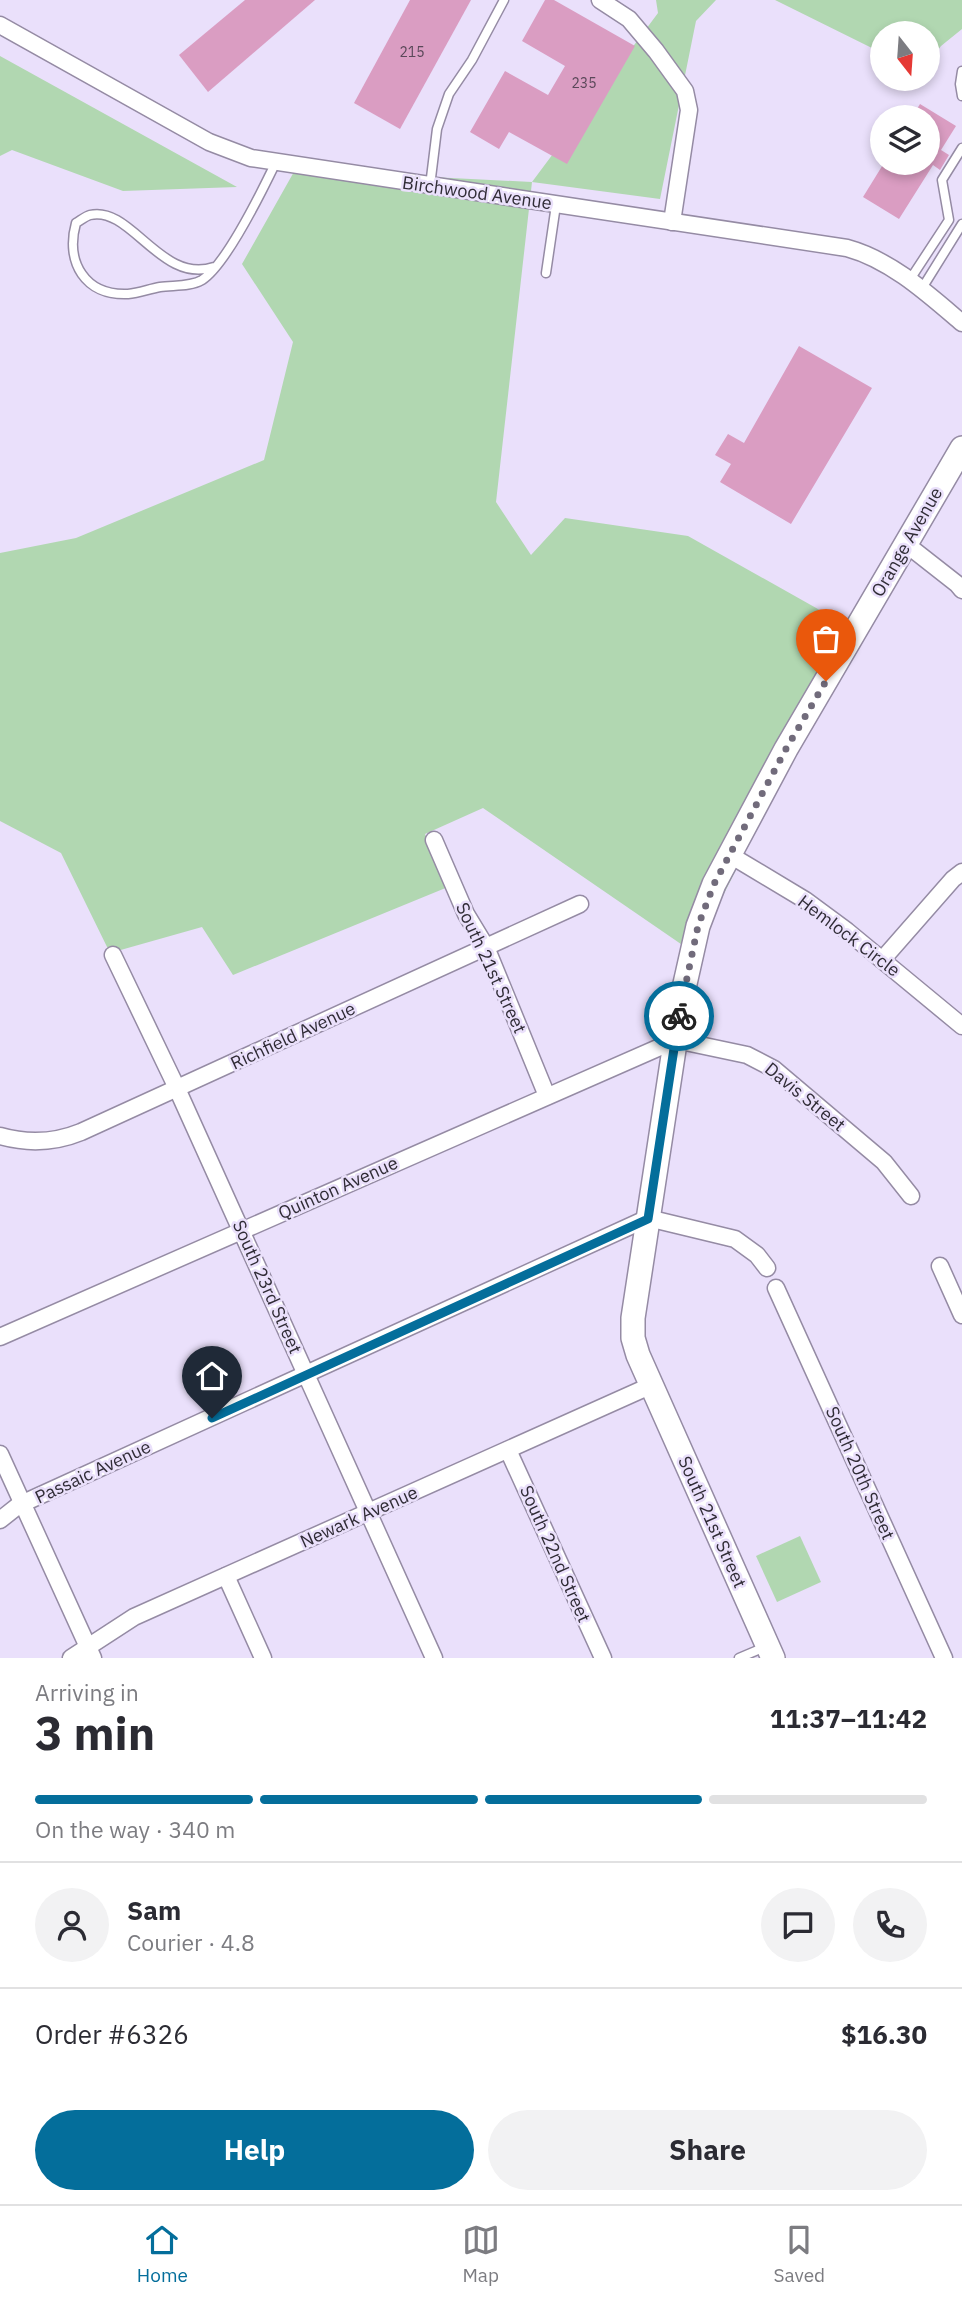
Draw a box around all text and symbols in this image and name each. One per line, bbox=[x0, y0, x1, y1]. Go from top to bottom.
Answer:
north arrow bbox=[870, 21, 940, 91]
map controls bbox=[870, 21, 940, 175]
house number: 215 bbox=[399, 43, 425, 61]
house number: 235 bbox=[571, 74, 597, 92]
button: layers bbox=[870, 105, 940, 175]
street label: Birchwood Avenue bbox=[401, 171, 553, 214]
street label: Orange Avenue bbox=[866, 483, 947, 601]
pin bbox=[796, 609, 856, 681]
icon: bag bbox=[807, 620, 845, 658]
street label: Hemlock Circle bbox=[794, 890, 905, 982]
street label: South 21st Street bbox=[451, 899, 532, 1037]
courier bbox=[644, 981, 714, 1051]
street label: Richfield Avenue bbox=[227, 997, 359, 1075]
icon: bike bbox=[660, 997, 698, 1035]
street label: Davis Street bbox=[760, 1057, 850, 1136]
street label: Quinton Avenue bbox=[274, 1151, 401, 1224]
street label: South 23rd Street bbox=[228, 1216, 307, 1357]
pin bbox=[182, 1346, 242, 1418]
icon: home bbox=[193, 1357, 231, 1395]
street label: South 20th Street bbox=[821, 1403, 900, 1543]
street label: Passaic Avenue bbox=[31, 1435, 155, 1508]
street label: South 21st Street bbox=[673, 1452, 752, 1591]
street label: Newark Avenue bbox=[296, 1480, 421, 1553]
street label: South 22nd Street bbox=[515, 1482, 596, 1626]
text: Arriving in bbox=[35, 1677, 139, 1707]
text: 11:37–11:42 bbox=[770, 1701, 927, 1735]
text: 3 min bbox=[35, 1703, 155, 1763]
text: On the way · 340 m bbox=[35, 1814, 235, 1844]
button: person bbox=[35, 1888, 109, 1962]
button: chat bbox=[761, 1888, 835, 1962]
button: phone bbox=[853, 1888, 927, 1962]
text: Sam bbox=[127, 1893, 181, 1927]
text: Courier · 4.8 bbox=[127, 1927, 255, 1957]
text: Order #6326 bbox=[35, 2017, 189, 2051]
text: $16.30 bbox=[841, 2017, 927, 2051]
button: Help bbox=[35, 2110, 474, 2190]
button: Share bbox=[488, 2110, 927, 2190]
tab: Home bbox=[137, 2221, 188, 2287]
tab: Map bbox=[462, 2221, 500, 2287]
tab: Saved bbox=[773, 2221, 825, 2287]

